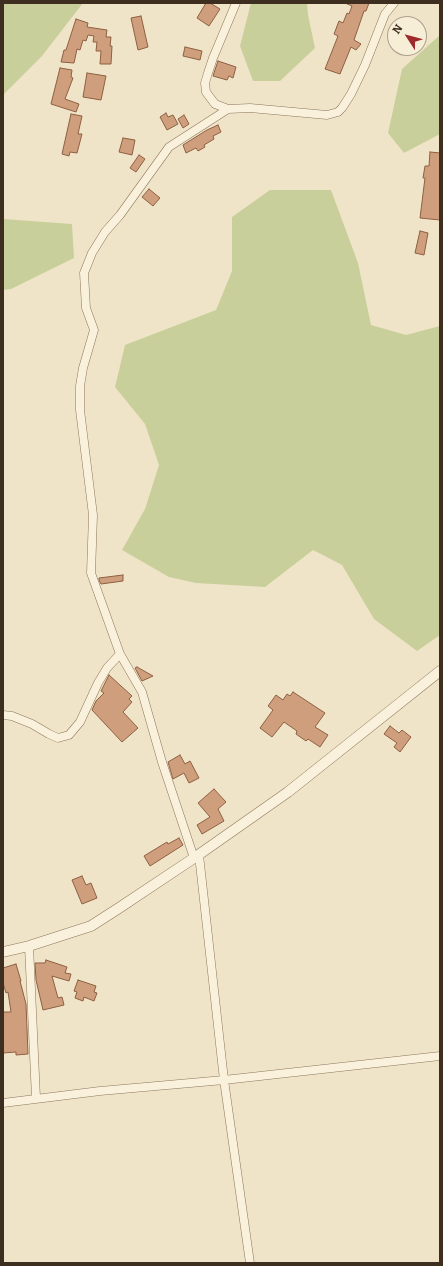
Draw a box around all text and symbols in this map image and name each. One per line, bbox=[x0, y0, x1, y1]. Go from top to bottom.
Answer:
north arrow bbox=[387, 16, 427, 56]
text: N bbox=[390, 22, 405, 36]

